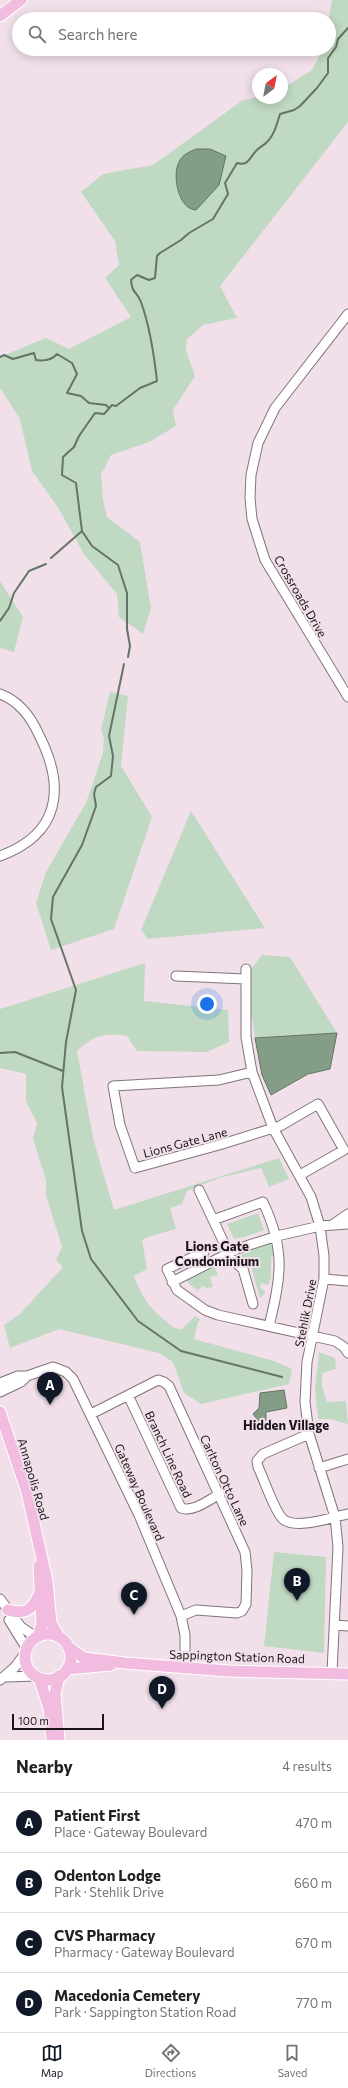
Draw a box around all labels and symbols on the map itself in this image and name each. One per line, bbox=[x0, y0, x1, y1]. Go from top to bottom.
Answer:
north arrow bbox=[252, 68, 288, 104]
street label: Crossroads Drive bbox=[272, 552, 330, 640]
your location bbox=[197, 994, 217, 1014]
street label: Lions Gate Lane bbox=[141, 1124, 229, 1160]
district label: Lions Gate Condominium bbox=[175, 1238, 259, 1269]
street label: Stehlik Drive bbox=[292, 1278, 318, 1348]
pin: A bbox=[37, 1372, 63, 1405]
street label: Branch Line Road bbox=[143, 1408, 195, 1500]
district label: Hidden Village bbox=[243, 1417, 329, 1433]
street label: Carlton Otto Lane bbox=[198, 1432, 252, 1528]
street label: Annapolis Road bbox=[16, 1436, 52, 1522]
street label: Gateway Boulevard bbox=[112, 1441, 168, 1543]
pin: B bbox=[284, 1568, 310, 1601]
pin: C bbox=[121, 1582, 147, 1615]
street label: Sappington Station Road bbox=[169, 1647, 305, 1665]
pin: D bbox=[149, 1676, 175, 1709]
scale bar bbox=[12, 1712, 104, 1731]

